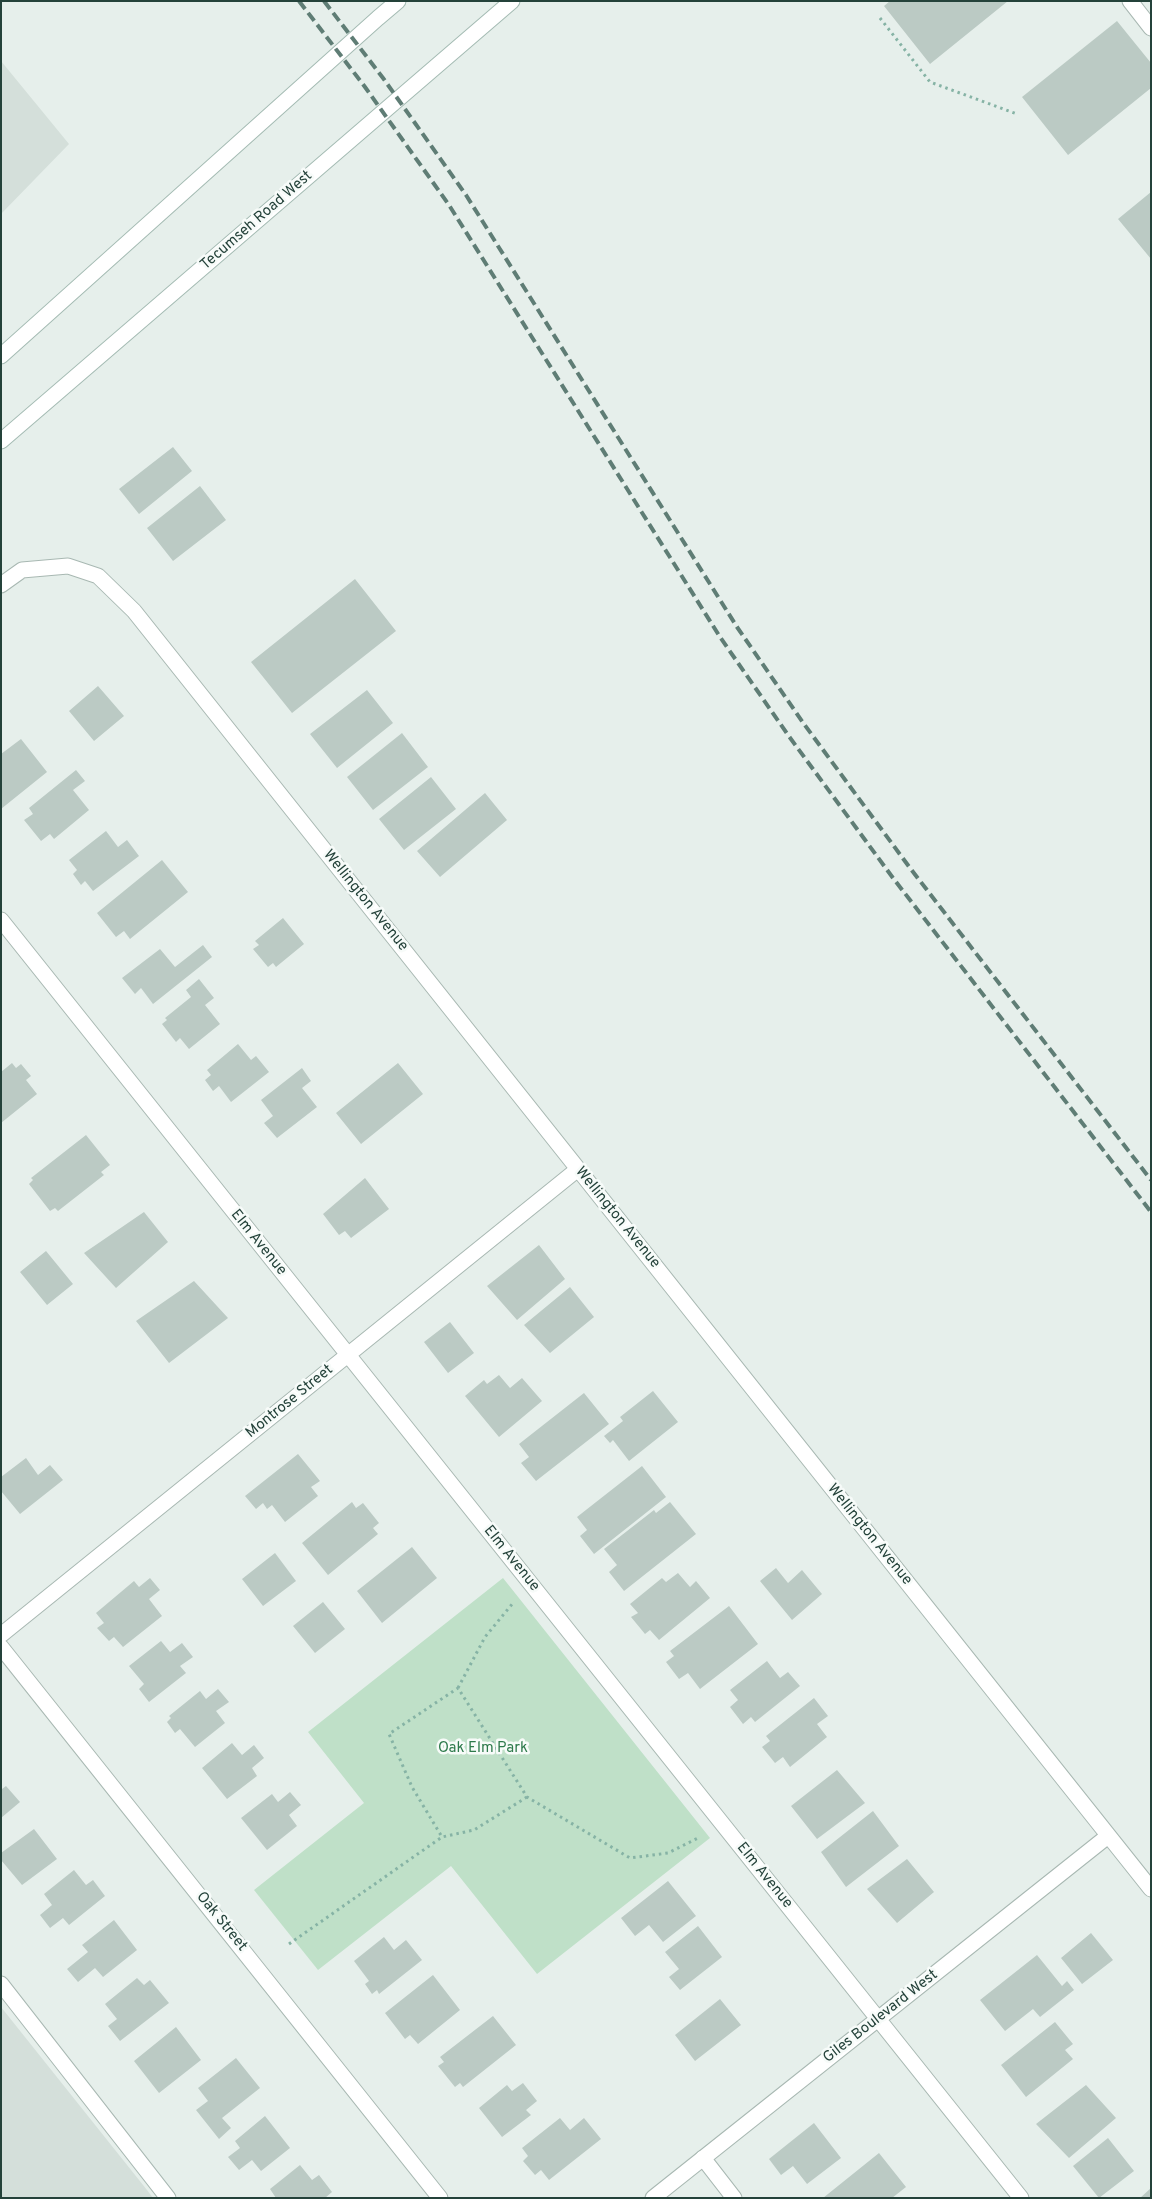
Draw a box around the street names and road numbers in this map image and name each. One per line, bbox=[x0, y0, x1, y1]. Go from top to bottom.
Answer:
street label: Tecumseh Road West bbox=[197, 168, 317, 274]
street label: Wellington Avenue bbox=[319, 847, 411, 955]
street label: Wellington Avenue bbox=[571, 1164, 663, 1272]
street label: Elm Avenue bbox=[226, 1207, 290, 1279]
street label: Montrose Street bbox=[243, 1361, 337, 1443]
street label: Wellington Avenue bbox=[823, 1481, 915, 1589]
street label: Elm Avenue bbox=[479, 1523, 543, 1595]
street label: Elm Avenue bbox=[732, 1840, 796, 1912]
street label: Oak Street bbox=[192, 1889, 250, 1955]
street label: Giles Boulevard West bbox=[820, 1967, 942, 2067]

